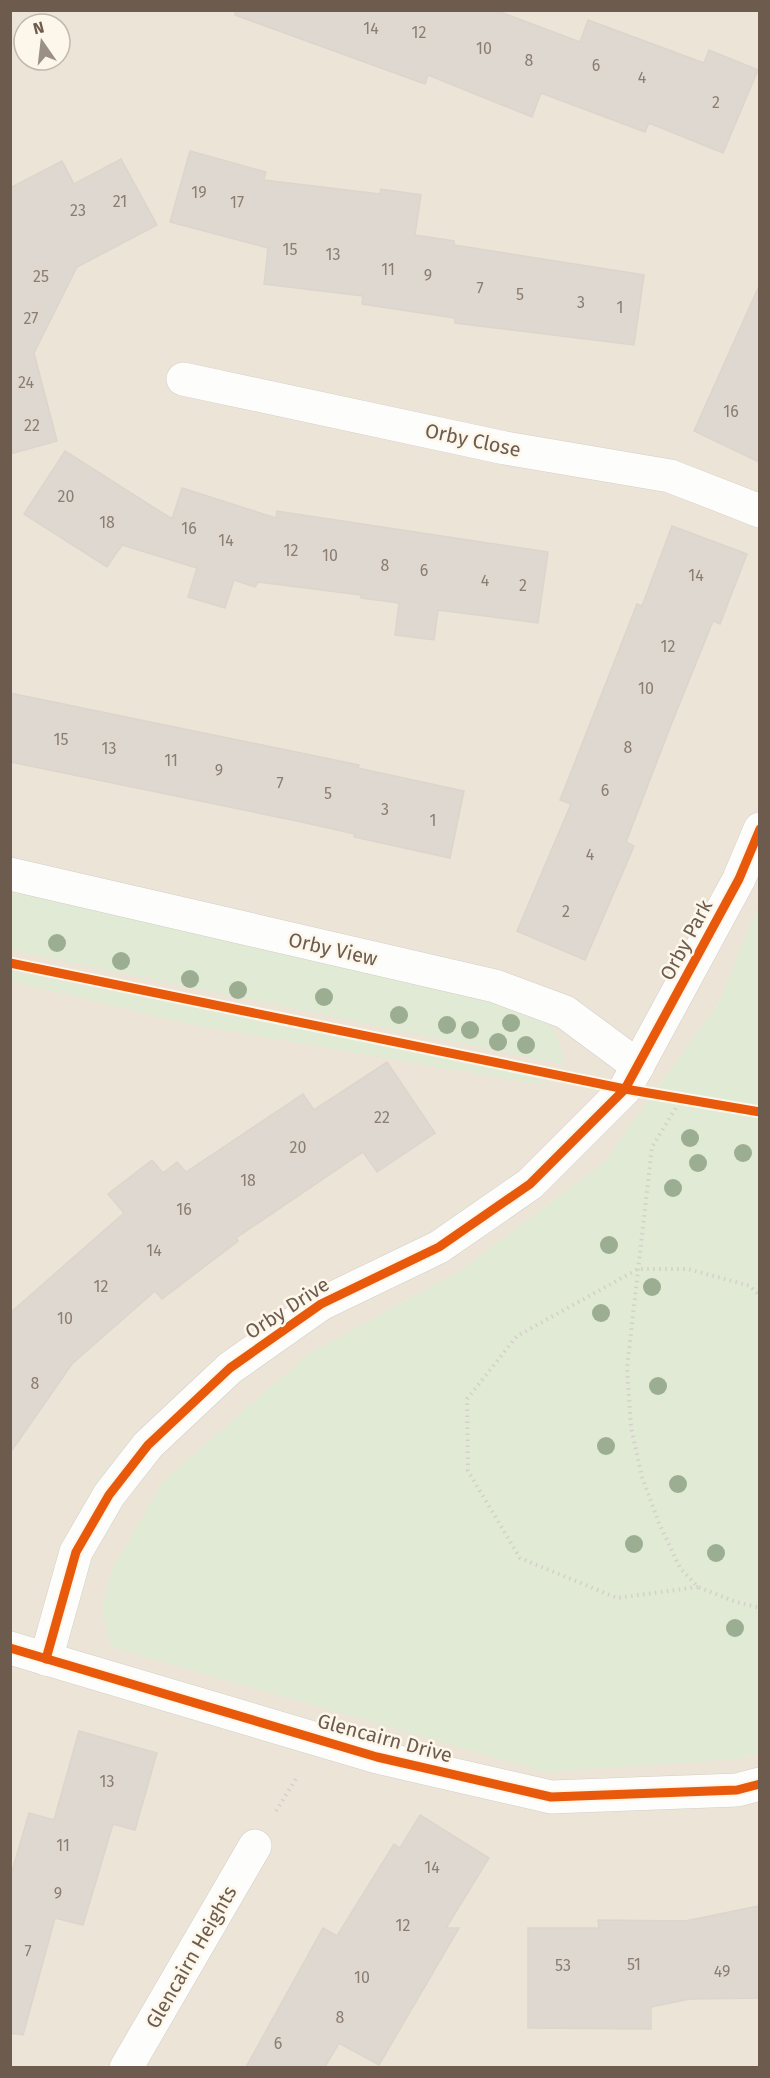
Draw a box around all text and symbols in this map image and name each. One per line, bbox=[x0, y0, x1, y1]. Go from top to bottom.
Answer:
north arrow bbox=[12, 12, 72, 72]
text: N bbox=[31, 17, 46, 38]
house number: 14 bbox=[363, 19, 379, 38]
house number: 12 bbox=[412, 23, 426, 42]
house number: 10 bbox=[476, 39, 492, 58]
house number: 8 bbox=[525, 51, 534, 70]
house number: 6 bbox=[592, 56, 600, 75]
house number: 4 bbox=[638, 68, 647, 87]
house number: 2 bbox=[712, 93, 720, 112]
house number: 19 bbox=[191, 183, 207, 202]
house number: 21 bbox=[113, 192, 127, 211]
house number: 17 bbox=[230, 193, 244, 212]
house number: 23 bbox=[70, 201, 86, 220]
house number: 15 bbox=[283, 240, 297, 259]
house number: 13 bbox=[326, 245, 340, 264]
house number: 11 bbox=[381, 260, 395, 279]
house number: 9 bbox=[424, 266, 432, 285]
house number: 25 bbox=[33, 267, 49, 286]
house number: 7 bbox=[476, 279, 484, 298]
house number: 5 bbox=[516, 285, 524, 304]
house number: 3 bbox=[577, 293, 585, 312]
house number: 1 bbox=[617, 298, 623, 317]
house number: 27 bbox=[24, 309, 38, 328]
house number: 24 bbox=[18, 373, 34, 392]
house number: 16 bbox=[723, 402, 739, 421]
house number: 22 bbox=[24, 416, 40, 435]
street label: Orby Close bbox=[423, 418, 523, 462]
house number: 20 bbox=[58, 487, 74, 506]
house number: 18 bbox=[99, 513, 115, 532]
house number: 16 bbox=[181, 519, 197, 538]
house number: 14 bbox=[218, 531, 234, 550]
house number: 12 bbox=[284, 541, 298, 560]
house number: 10 bbox=[322, 546, 338, 565]
house number: 8 bbox=[381, 556, 390, 575]
house number: 6 bbox=[420, 561, 428, 580]
house number: 14 bbox=[688, 566, 704, 585]
house number: 4 bbox=[481, 571, 490, 590]
house number: 2 bbox=[519, 576, 527, 595]
house number: 12 bbox=[661, 637, 675, 656]
house number: 10 bbox=[638, 679, 654, 698]
house number: 15 bbox=[54, 730, 68, 749]
house number: 8 bbox=[624, 738, 633, 757]
house number: 13 bbox=[102, 739, 116, 758]
house number: 11 bbox=[164, 751, 178, 770]
house number: 9 bbox=[215, 761, 223, 780]
house number: 7 bbox=[276, 774, 284, 793]
house number: 6 bbox=[601, 781, 609, 800]
house number: 5 bbox=[324, 784, 332, 803]
house number: 3 bbox=[381, 800, 389, 819]
house number: 1 bbox=[430, 811, 436, 830]
house number: 4 bbox=[586, 845, 595, 864]
street label: Orby Park bbox=[655, 895, 718, 984]
house number: 2 bbox=[562, 902, 570, 921]
street label: Orby View bbox=[286, 927, 380, 971]
house number: 22 bbox=[374, 1108, 390, 1127]
house number: 20 bbox=[290, 1138, 306, 1157]
house number: 18 bbox=[240, 1171, 256, 1190]
house number: 16 bbox=[176, 1200, 192, 1219]
house number: 14 bbox=[146, 1241, 162, 1260]
street label: Orby Drive bbox=[240, 1272, 334, 1344]
house number: 12 bbox=[94, 1277, 108, 1296]
house number: 10 bbox=[57, 1309, 73, 1328]
house number: 8 bbox=[31, 1374, 40, 1393]
street label: Glencairn Drive bbox=[315, 1708, 455, 1768]
house number: 13 bbox=[100, 1772, 114, 1791]
house number: 11 bbox=[56, 1836, 70, 1855]
house number: 14 bbox=[424, 1858, 440, 1877]
street label: Glencairn Heights bbox=[140, 1882, 242, 2032]
house number: 9 bbox=[54, 1884, 62, 1903]
house number: 12 bbox=[396, 1916, 410, 1935]
house number: 7 bbox=[24, 1942, 32, 1961]
house number: 51 bbox=[627, 1955, 641, 1974]
house number: 53 bbox=[555, 1956, 571, 1975]
house number: 49 bbox=[714, 1962, 730, 1981]
house number: 10 bbox=[354, 1968, 370, 1987]
house number: 8 bbox=[336, 2008, 345, 2027]
house number: 6 bbox=[274, 2034, 282, 2053]

